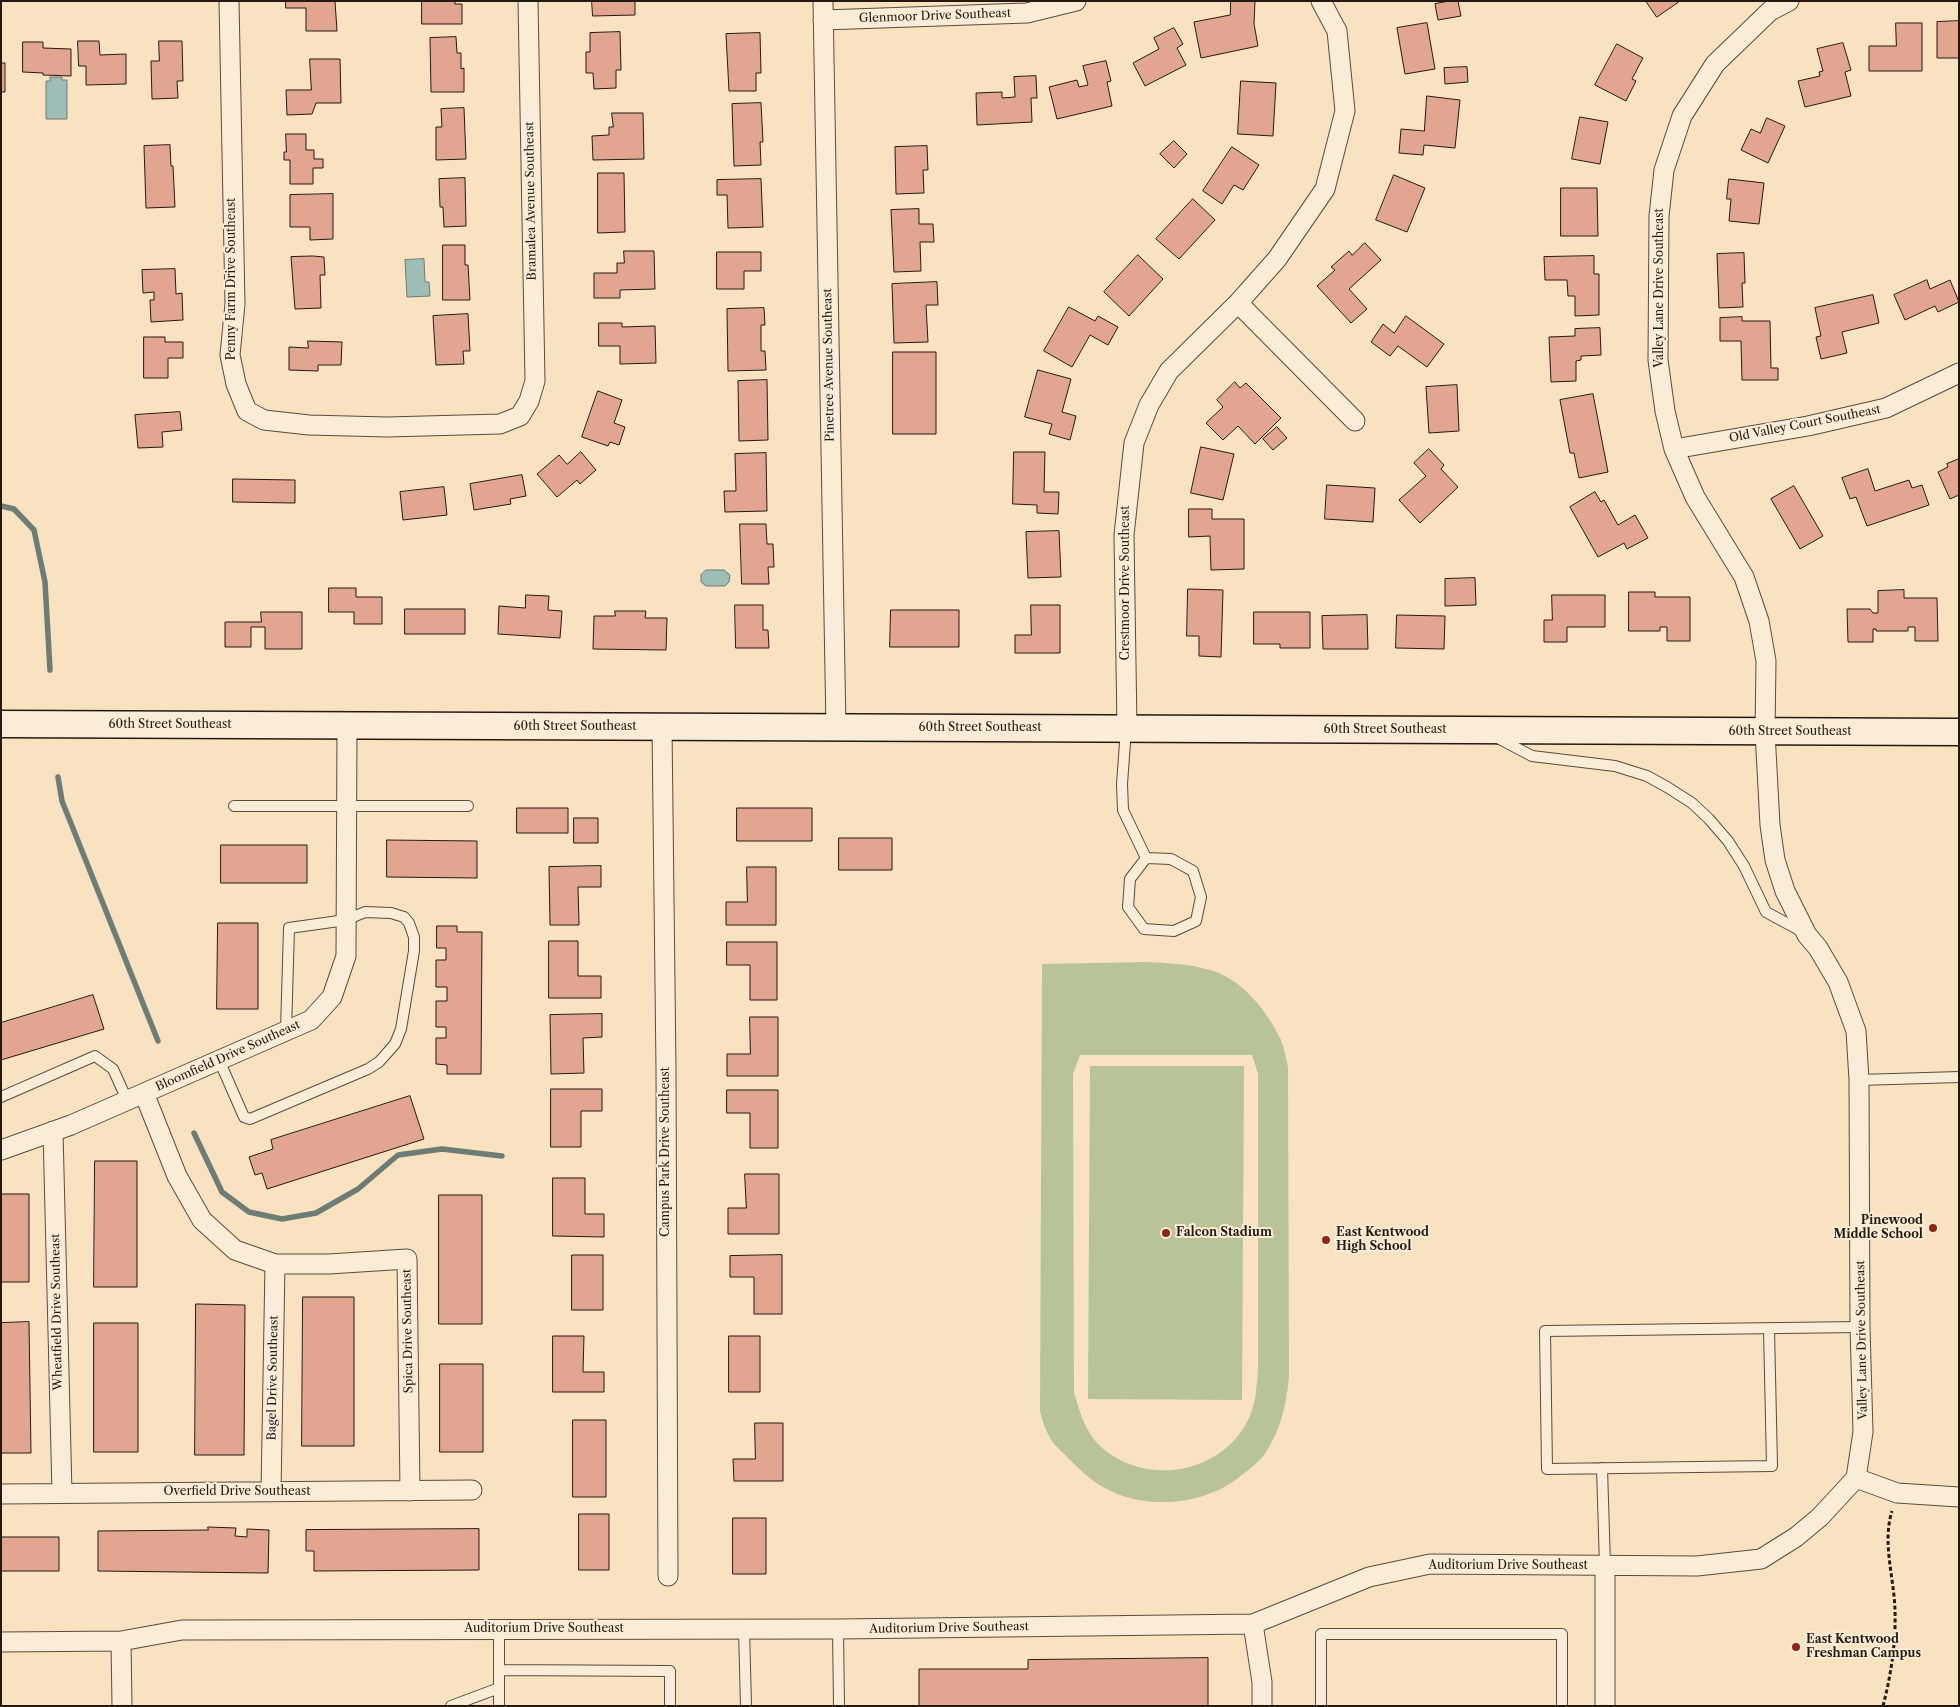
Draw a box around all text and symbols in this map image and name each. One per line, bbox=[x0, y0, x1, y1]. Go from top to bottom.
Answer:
street label: Glenmoor Drive Southeast bbox=[859, 6, 1011, 26]
street label: Bramalea Avenue Southeast bbox=[522, 121, 540, 281]
street label: Penny Farm Drive Southeast bbox=[225, 198, 239, 360]
street label: Valley Lane Drive Southeast bbox=[1653, 208, 1667, 368]
street label: Pinetree Avenue Southeast bbox=[820, 288, 838, 442]
street label: Old Valley Court Southeast bbox=[1728, 402, 1882, 446]
street label: Crestmoor Drive Southeast bbox=[1119, 506, 1133, 660]
street label: 60th Street Southeast bbox=[109, 718, 231, 732]
street label: 60th Street Southeast bbox=[514, 720, 636, 734]
street label: 60th Street Southeast bbox=[919, 721, 1041, 735]
street label: 60th Street Southeast bbox=[1324, 723, 1446, 737]
street label: 60th Street Southeast bbox=[1729, 725, 1851, 739]
street label: Bloomfield Drive Southeast bbox=[154, 1018, 302, 1094]
street label: Campus Park Drive Southeast bbox=[659, 1067, 673, 1237]
place label: Pinewood Middle School bbox=[1834, 1214, 1923, 1242]
marker: Pinewood Middle School bbox=[1927, 1222, 1939, 1234]
place label: Falcon Stadium bbox=[1176, 1226, 1272, 1240]
place label: East Kentwood High School bbox=[1336, 1226, 1429, 1254]
marker: Falcon Stadium bbox=[1160, 1227, 1172, 1239]
street label: Wheatfield Drive Southeast bbox=[48, 1233, 66, 1391]
marker: East Kentwood High School bbox=[1320, 1234, 1332, 1246]
street label: Valley Lane Drive Southeast bbox=[1853, 1260, 1871, 1420]
street label: Spica Drive Southeast bbox=[400, 1269, 416, 1393]
street label: Bagel Drive Southeast bbox=[265, 1315, 281, 1441]
street label: Overfield Drive Southeast bbox=[164, 1485, 310, 1499]
street label: Auditorium Drive Southeast bbox=[1428, 1559, 1588, 1573]
street label: Auditorium Drive Southeast bbox=[869, 1619, 1029, 1637]
street label: Auditorium Drive Southeast bbox=[464, 1622, 624, 1636]
place label: East Kentwood Freshman Campus bbox=[1806, 1633, 1921, 1661]
marker: East Kentwood Freshman Campus bbox=[1790, 1641, 1802, 1653]

